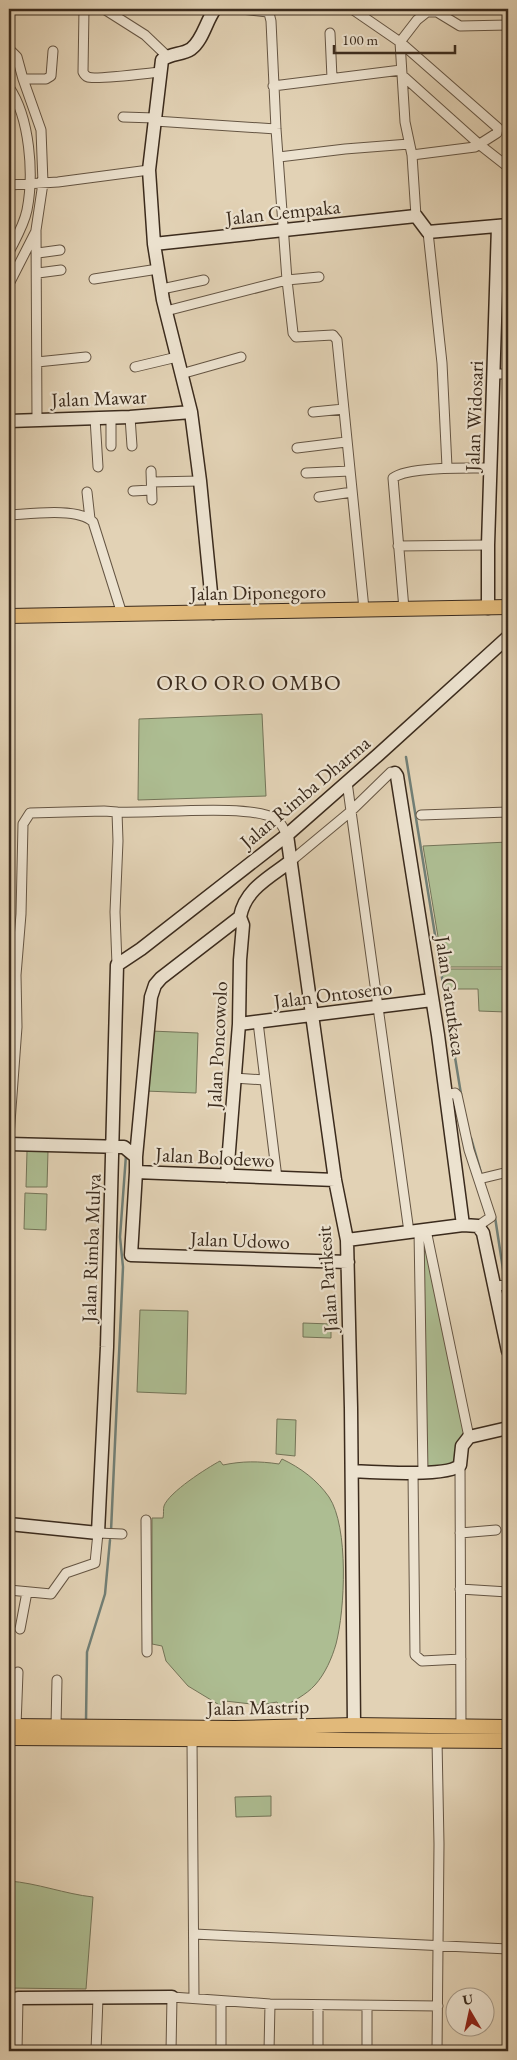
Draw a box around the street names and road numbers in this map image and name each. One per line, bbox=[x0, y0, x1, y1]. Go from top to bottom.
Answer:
street label: Jalan Cempaka bbox=[222, 193, 342, 231]
street label: Jalan Widosari bbox=[459, 360, 489, 474]
street label: Jalan Mawar bbox=[49, 383, 147, 413]
street label: Jalan Diponegoro bbox=[188, 578, 326, 606]
street label: Jalan Rimba Dharma bbox=[233, 730, 376, 855]
street label: Jalan Gatutkaca bbox=[429, 932, 472, 1058]
street label: Jalan Ontoseno bbox=[270, 974, 394, 1014]
street label: Jalan Poncowolo bbox=[201, 981, 233, 1111]
street label: Jalan Bolodewo bbox=[153, 1141, 275, 1173]
street label: Jalan Rimba Mulya bbox=[75, 1173, 107, 1325]
street label: Jalan Parikesit bbox=[310, 1224, 344, 1335]
street label: Jalan Udowo bbox=[188, 1225, 290, 1255]
street label: Jalan Mastrip bbox=[205, 1693, 309, 1721]

